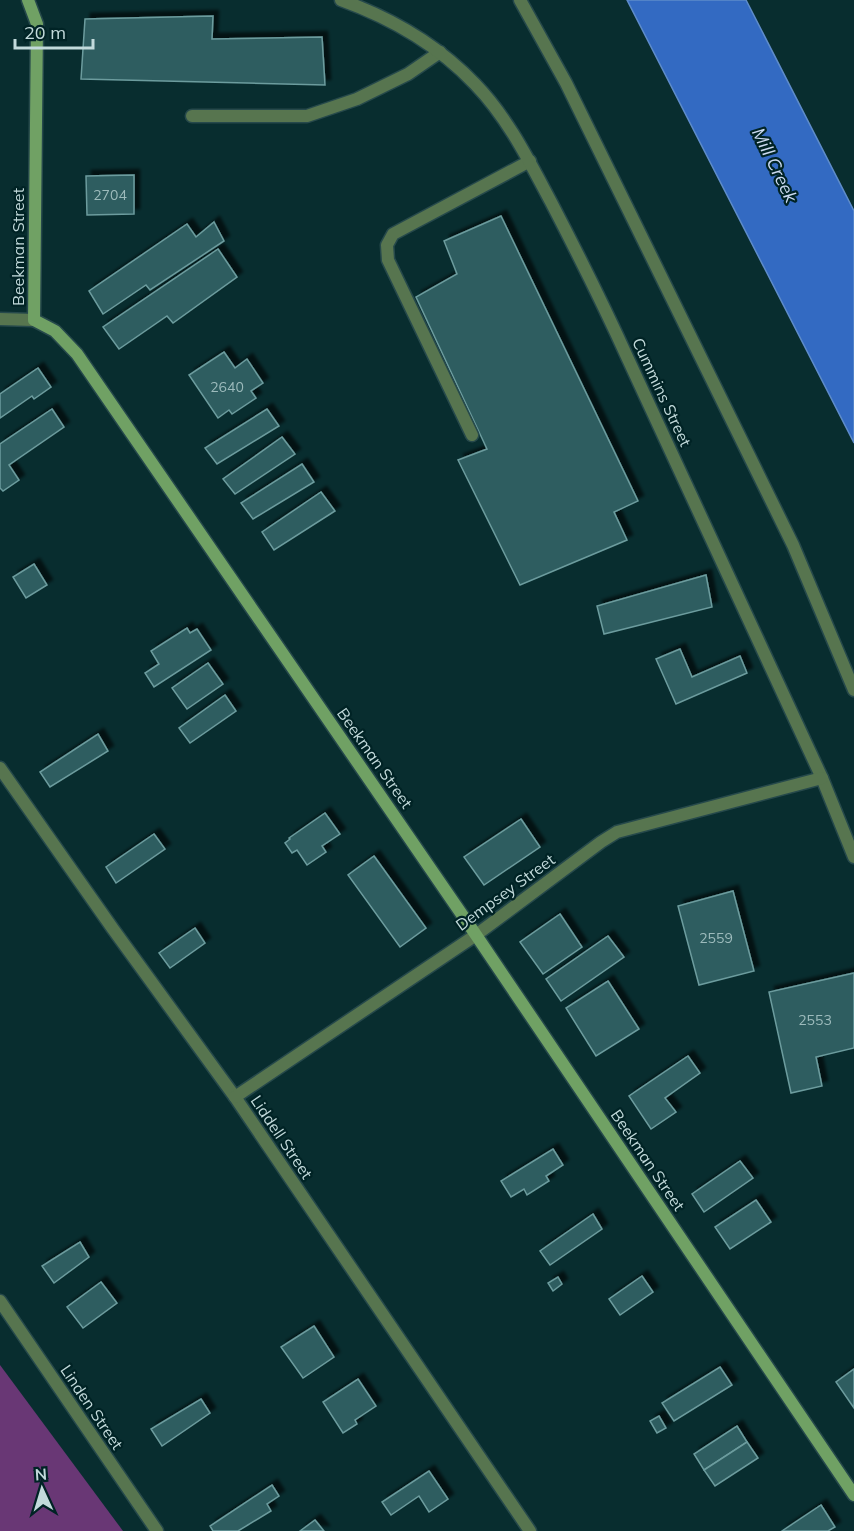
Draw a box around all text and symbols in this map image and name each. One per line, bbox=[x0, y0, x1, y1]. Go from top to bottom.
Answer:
scale bar bbox=[15, 12, 93, 50]
text: 20 m bbox=[24, 21, 66, 44]
water label: Mill Creek bbox=[747, 124, 803, 207]
house number: 2704 bbox=[93, 186, 127, 204]
street label: Beekman Street bbox=[8, 188, 28, 306]
street label: Cummins Street bbox=[628, 334, 696, 450]
house number: 2640 bbox=[210, 378, 244, 396]
street label: Beekman Street bbox=[333, 704, 417, 812]
street label: Dempsey Street bbox=[451, 849, 559, 935]
house number: 2559 bbox=[699, 929, 733, 947]
house number: 2553 bbox=[798, 1011, 832, 1029]
street label: Liddell Street bbox=[247, 1091, 317, 1183]
street label: Beekman Street bbox=[607, 1106, 689, 1215]
street label: Linden Street bbox=[56, 1361, 128, 1454]
north arrow bbox=[12, 1459, 72, 1519]
text: N bbox=[34, 1464, 48, 1484]

